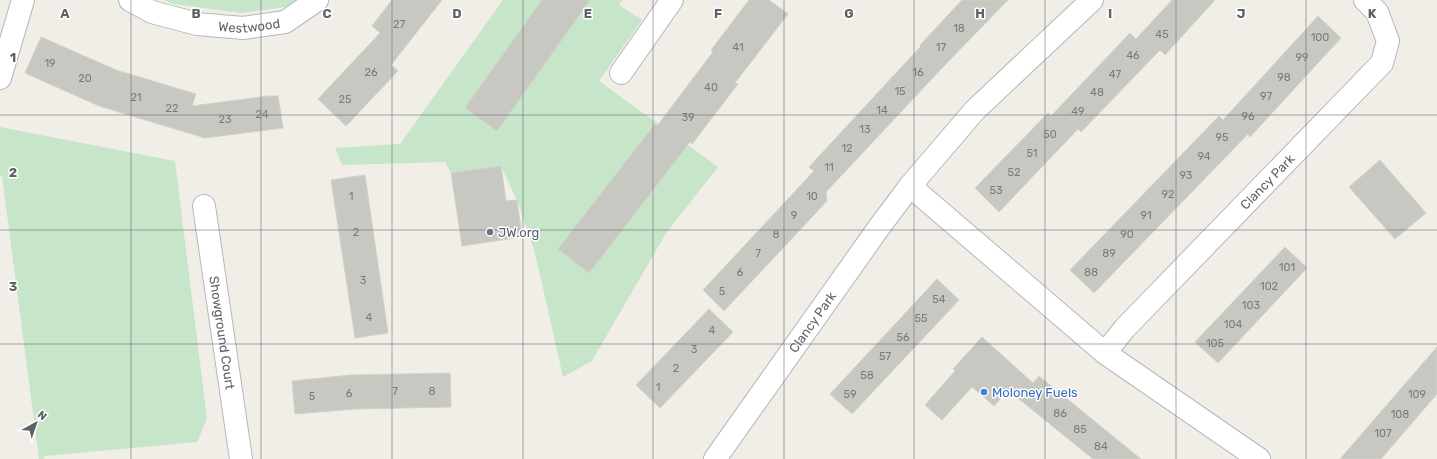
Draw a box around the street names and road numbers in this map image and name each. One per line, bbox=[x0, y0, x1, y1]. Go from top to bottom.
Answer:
street label: Westwood bbox=[218, 16, 281, 36]
street label: Clancy Park bbox=[1237, 151, 1298, 213]
street label: Showground Court bbox=[206, 275, 238, 390]
street label: Clancy Park bbox=[786, 289, 839, 356]

